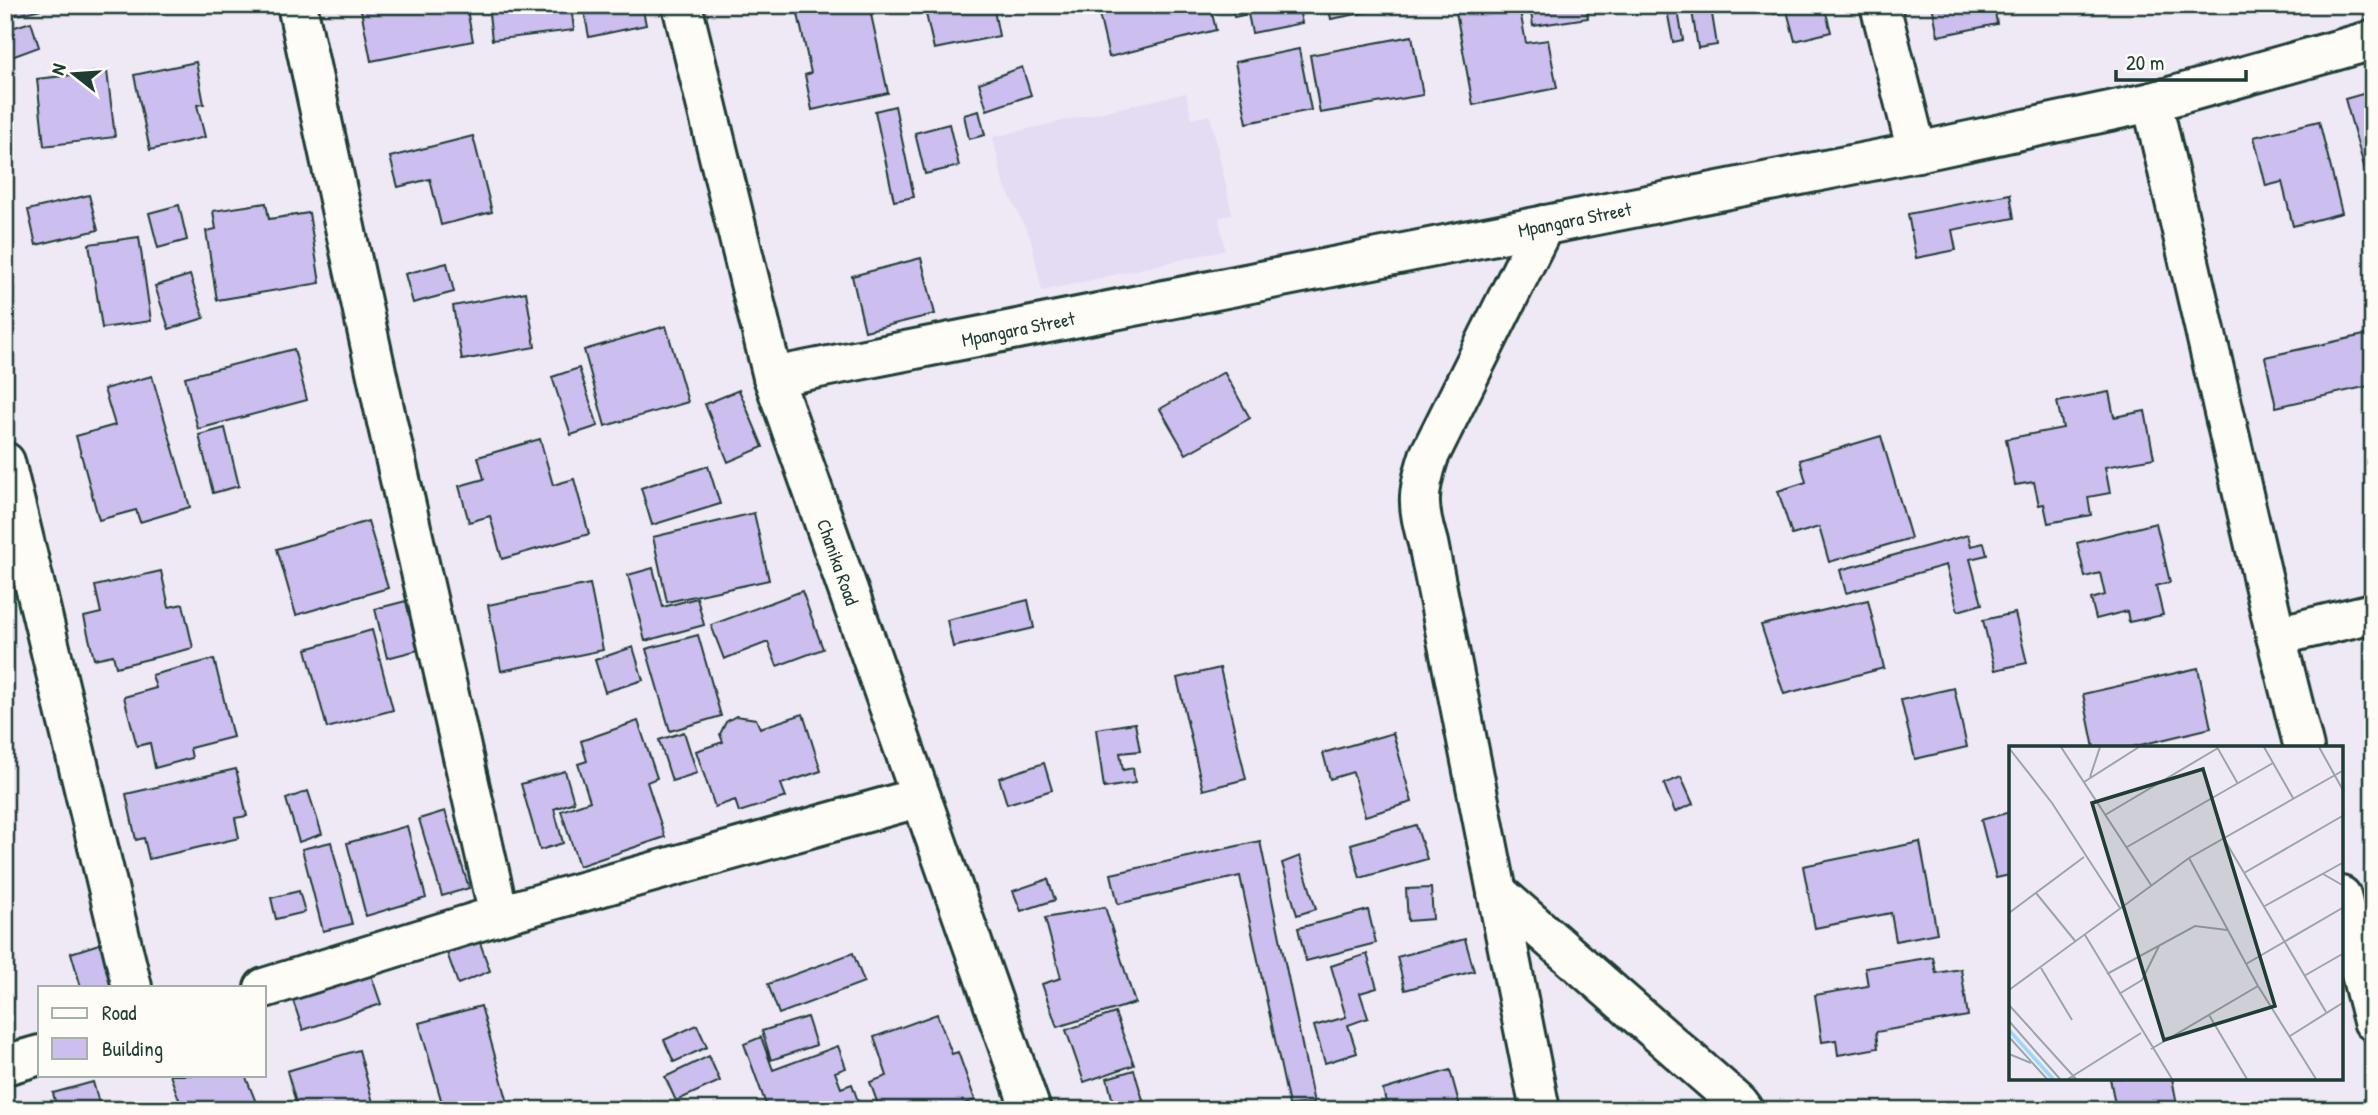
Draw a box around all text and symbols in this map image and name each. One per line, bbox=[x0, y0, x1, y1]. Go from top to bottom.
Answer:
north arrow bbox=[38, 38, 108, 108]
scale bar bbox=[2116, 38, 2245, 82]
text: 20 m bbox=[2126, 48, 2164, 77]
text: N bbox=[44, 60, 72, 78]
street label: Mpangara Street bbox=[1516, 195, 1634, 243]
street label: Mpangara Street bbox=[959, 305, 1078, 353]
street label: Chanika Road bbox=[811, 515, 865, 609]
inset map bbox=[2009, 746, 2343, 1080]
legend bbox=[38, 986, 266, 1076]
text: Road bbox=[102, 998, 136, 1027]
text: Building bbox=[102, 1034, 163, 1063]

